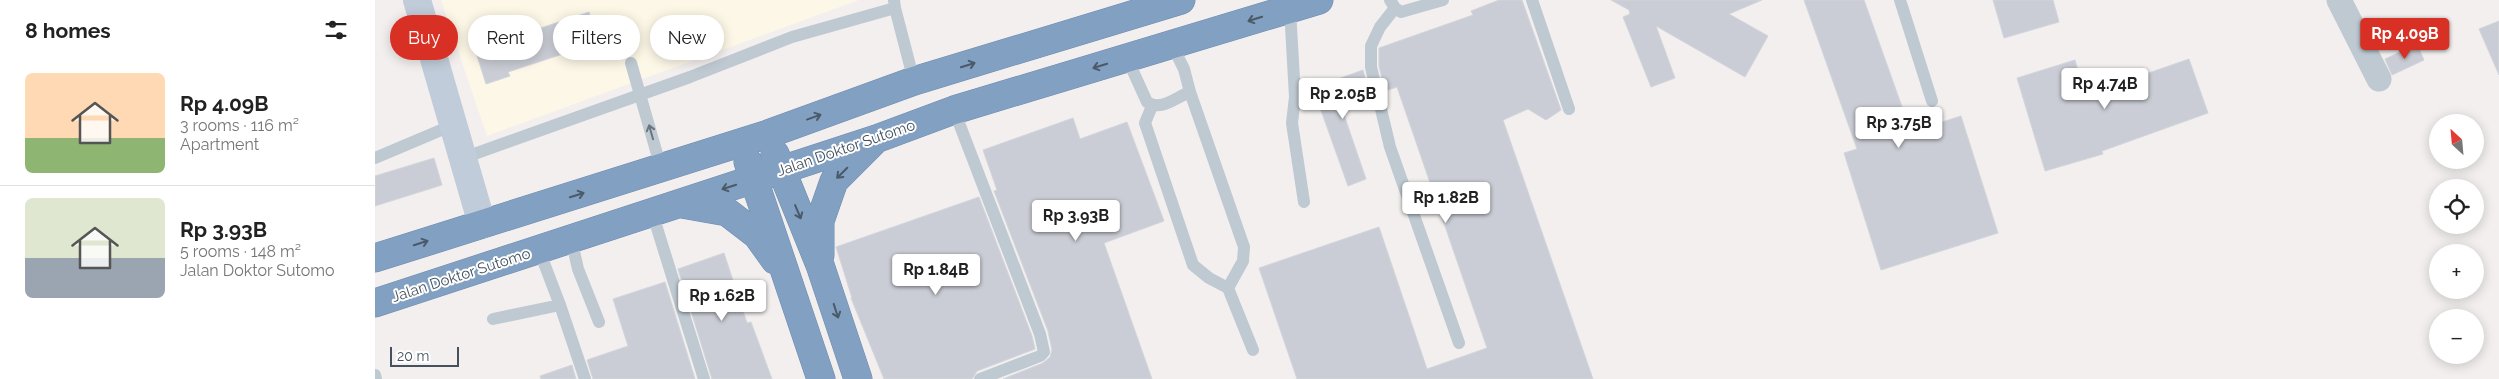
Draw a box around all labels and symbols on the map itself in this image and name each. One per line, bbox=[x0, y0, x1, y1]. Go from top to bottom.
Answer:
one-way arrow bbox=[1248, 15, 1264, 25]
pin: Rp 4.09B bbox=[2353, 18, 2457, 60]
one-way arrow bbox=[959, 60, 975, 69]
one-way arrow bbox=[1092, 62, 1108, 72]
pin: Rp 4.74B bbox=[2053, 68, 2157, 110]
pin: Rp 2.05B bbox=[1291, 78, 1395, 120]
pin: Rp 3.75B bbox=[1847, 106, 1951, 149]
one-way arrow bbox=[806, 112, 821, 121]
north arrow bbox=[2429, 114, 2484, 169]
street label: Jalan Doktor Sutomo bbox=[775, 116, 917, 180]
one-way arrow bbox=[645, 124, 655, 140]
one-way arrow bbox=[836, 167, 848, 179]
pin: Rp 1.82B bbox=[1394, 182, 1498, 224]
one-way arrow bbox=[722, 183, 737, 192]
one-way arrow bbox=[568, 189, 584, 199]
pin: Rp 3.93B bbox=[1024, 200, 1128, 242]
one-way arrow bbox=[794, 204, 803, 219]
one-way arrow bbox=[413, 238, 429, 247]
street label: Jalan Doktor Sutomo bbox=[389, 244, 533, 306]
pin: Rp 1.84B bbox=[884, 254, 988, 296]
pin: Rp 1.62B bbox=[670, 280, 774, 322]
one-way arrow bbox=[831, 303, 841, 319]
scale bar bbox=[390, 344, 459, 367]

